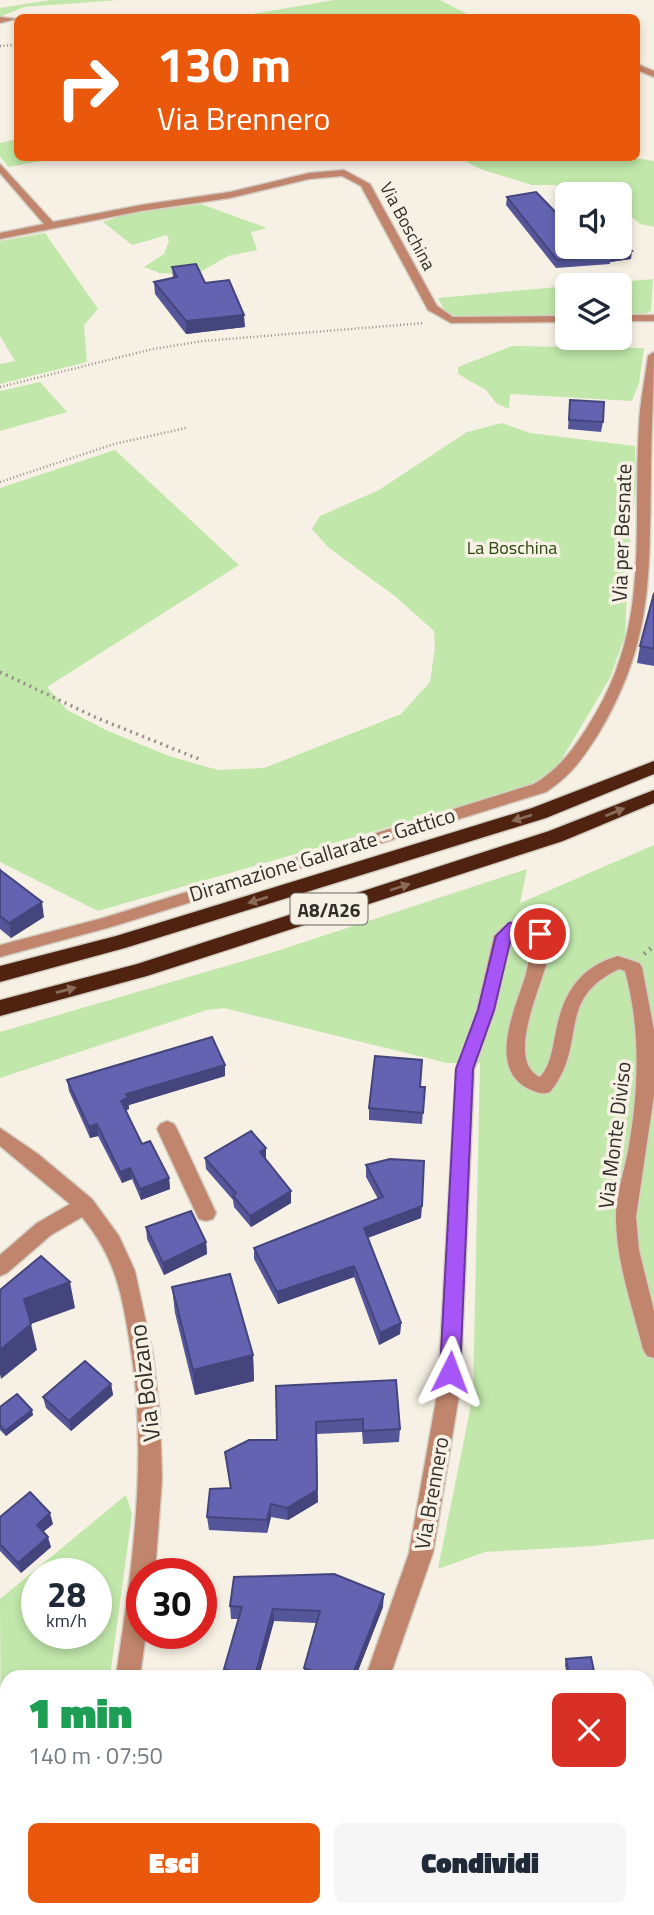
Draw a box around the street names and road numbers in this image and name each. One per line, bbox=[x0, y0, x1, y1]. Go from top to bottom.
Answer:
street label: Via Boschina bbox=[373, 177, 443, 275]
street label: Via per Besnate bbox=[603, 463, 639, 603]
street label: Diramazione Gallarate - Gattico bbox=[185, 798, 459, 910]
road number: A8/A26 bbox=[290, 894, 368, 925]
street label: Via Monte Diviso bbox=[589, 1060, 639, 1210]
street label: Via Bolzano bbox=[119, 1322, 169, 1444]
street label: Via Brennero bbox=[405, 1434, 457, 1552]

